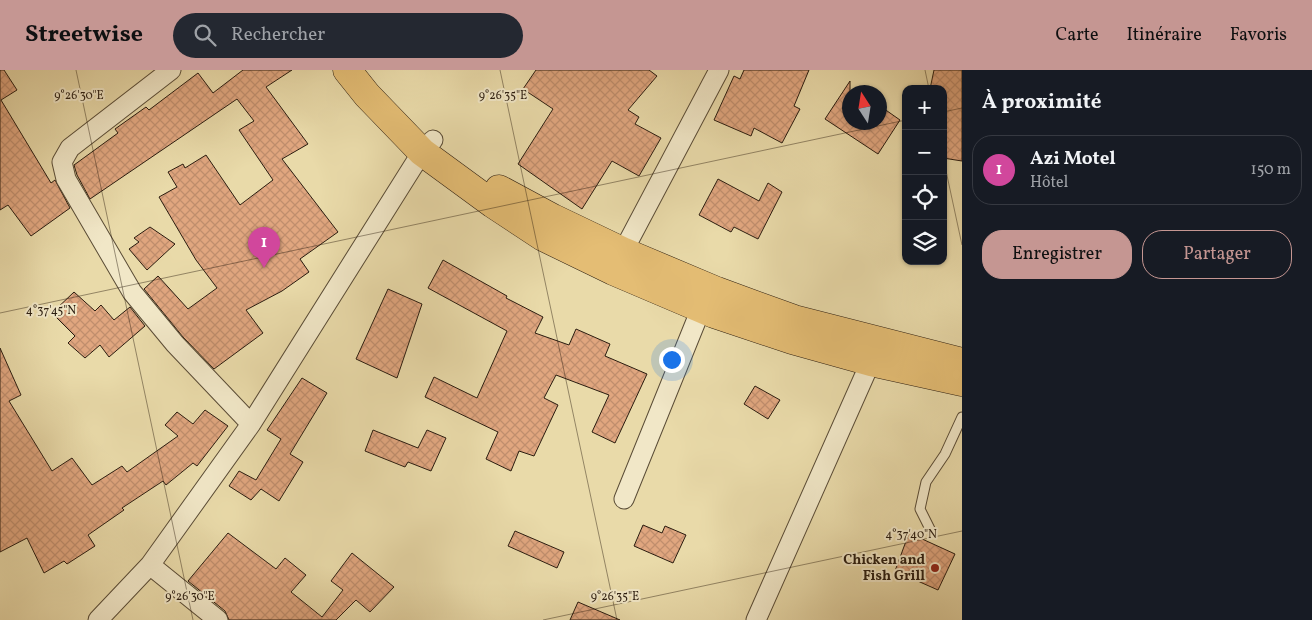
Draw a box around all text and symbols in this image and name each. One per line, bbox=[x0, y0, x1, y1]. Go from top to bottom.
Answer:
search box bbox=[173, 13, 523, 58]
text: Streetwise bbox=[25, 18, 143, 52]
icon: search bbox=[191, 21, 219, 49]
text: Rechercher bbox=[231, 22, 325, 48]
text: Carte bbox=[1055, 23, 1098, 48]
text: Itinéraire bbox=[1126, 23, 1202, 48]
text: Favoris bbox=[1230, 23, 1287, 48]
north arrow bbox=[842, 85, 887, 130]
map controls bbox=[902, 85, 947, 265]
button: + bbox=[902, 85, 947, 130]
text: 9°26'30"E bbox=[54, 88, 104, 104]
text: 9°26'35"E bbox=[479, 88, 527, 104]
text: À proximité bbox=[982, 88, 1101, 117]
button: − bbox=[902, 130, 947, 175]
text: Azi Motel bbox=[1030, 146, 1116, 172]
text: 1 bbox=[996, 159, 1002, 181]
text: 150 m bbox=[1250, 159, 1291, 181]
text: Hôtel bbox=[1030, 172, 1068, 194]
button: locate bbox=[902, 175, 947, 220]
button: layers bbox=[902, 220, 947, 265]
pin: 1 bbox=[248, 227, 280, 268]
button: Enregistrer bbox=[982, 230, 1132, 279]
button: Partager bbox=[1142, 230, 1292, 279]
text: 4°37'45"N bbox=[26, 303, 76, 319]
your location bbox=[659, 347, 685, 373]
text: 4°37'40"N bbox=[885, 527, 937, 543]
place label: Chicken and Fish Grill bbox=[843, 551, 925, 586]
marker: Chicken and Fish Grill bbox=[929, 562, 941, 574]
text: 9°26'30"E bbox=[165, 589, 215, 605]
text: 9°26'35"E bbox=[591, 589, 639, 605]

